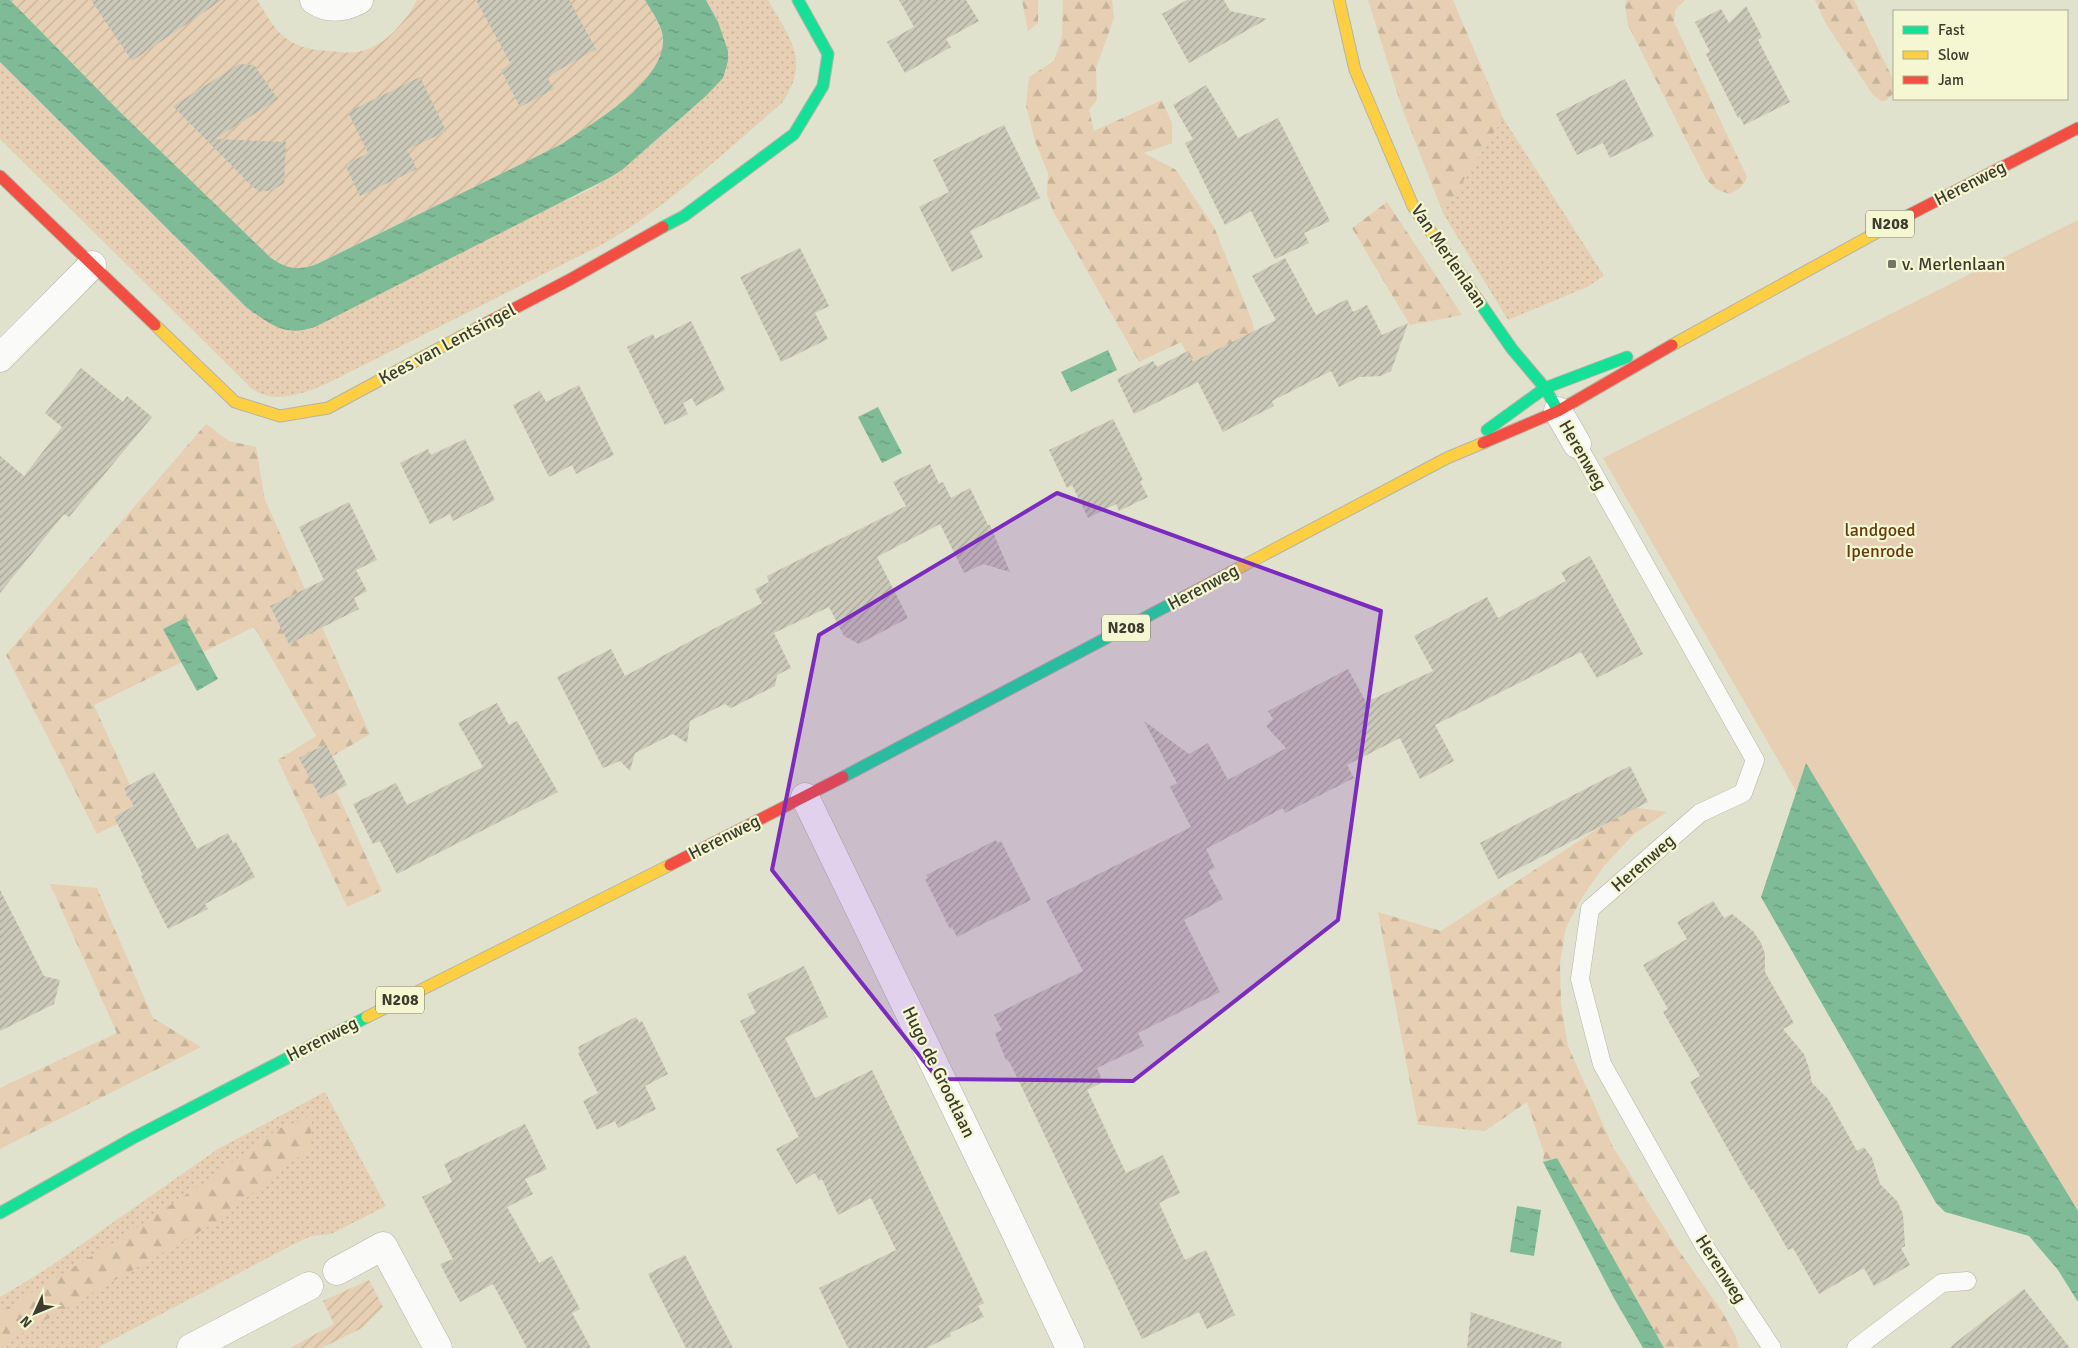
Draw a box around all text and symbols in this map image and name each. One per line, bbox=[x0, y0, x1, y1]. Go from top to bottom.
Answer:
legend bbox=[1893, 10, 2068, 100]
text: Fast bbox=[1938, 21, 1965, 39]
text: Slow bbox=[1938, 46, 1969, 64]
text: Jam bbox=[1938, 71, 1964, 89]
street label: Herenweg bbox=[1931, 156, 2009, 210]
street label: Van Merlenlaan bbox=[1406, 200, 1492, 312]
road number: N208 bbox=[1866, 210, 1914, 238]
place label: v. Merlenlaan bbox=[1902, 253, 2005, 275]
marker: v. Merlenlaan bbox=[1886, 258, 1898, 270]
street label: Kees van Lentsingel bbox=[375, 299, 519, 389]
street label: Herenweg bbox=[1554, 416, 1612, 494]
park label: landgoed Ipenrode bbox=[1844, 519, 1916, 562]
street label: Herenweg bbox=[1164, 559, 1242, 615]
road number: N208 bbox=[1102, 614, 1150, 641]
street label: Herenweg bbox=[685, 810, 763, 864]
street label: Herenweg bbox=[1607, 829, 1679, 897]
road number: N208 bbox=[376, 986, 424, 1014]
street label: Hugo de Grootlaan bbox=[898, 1003, 980, 1141]
street label: Herenweg bbox=[283, 1012, 361, 1066]
street label: Herenweg bbox=[1691, 1231, 1751, 1307]
north arrow bbox=[10, 1288, 60, 1338]
text: N bbox=[17, 1312, 36, 1331]

